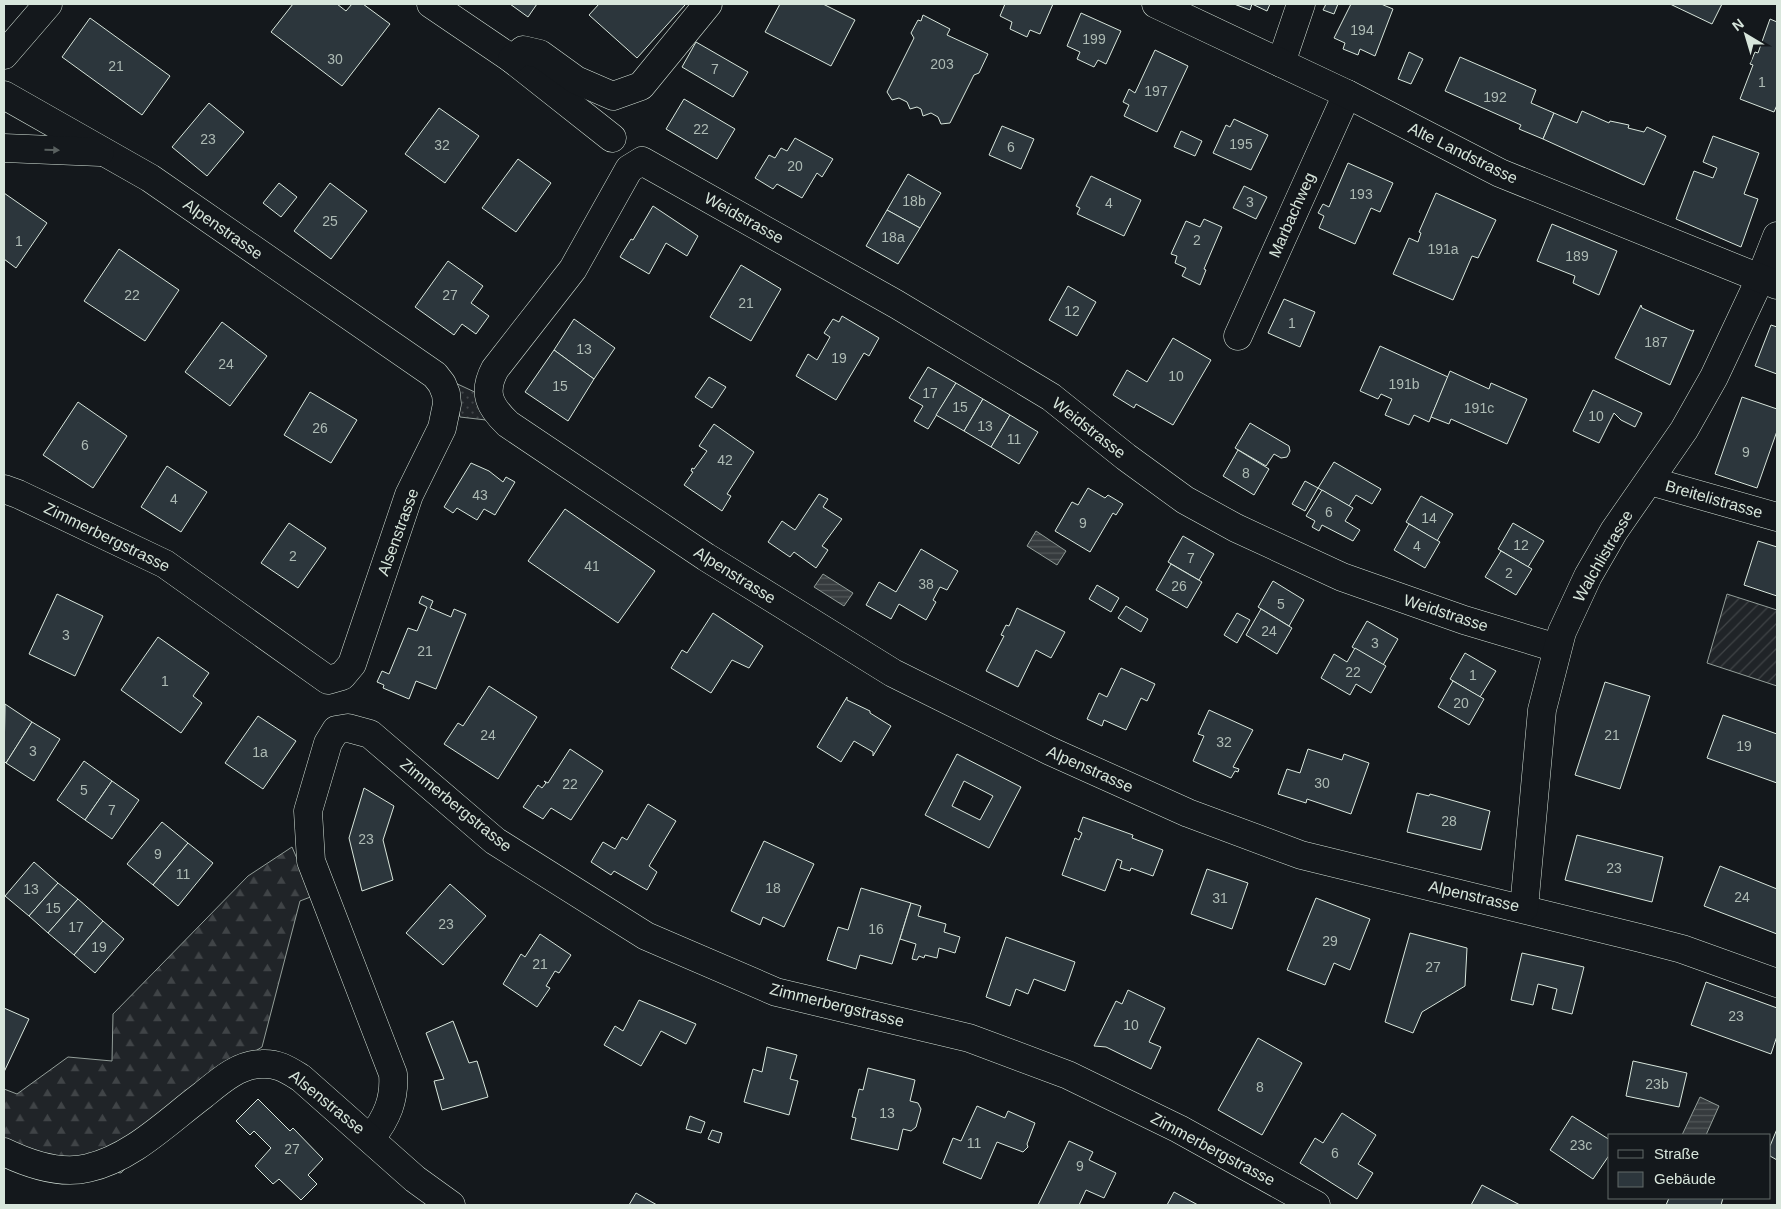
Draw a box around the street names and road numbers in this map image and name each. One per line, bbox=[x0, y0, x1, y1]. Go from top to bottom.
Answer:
street label: Alte Landstrasse bbox=[1406, 119, 1520, 187]
street label: Marbachweg bbox=[1266, 170, 1318, 260]
street label: Weidstrasse bbox=[702, 189, 787, 247]
street label: Alpenstrasse bbox=[180, 196, 266, 263]
street label: Weidstrasse bbox=[1049, 394, 1129, 462]
street label: Breitelistrasse bbox=[1663, 477, 1765, 521]
street label: Alsenstrasse bbox=[374, 486, 422, 578]
street label: Zimmerbergstrasse bbox=[41, 499, 173, 575]
street label: Walchlistrasse bbox=[1570, 507, 1636, 605]
street label: Alpenstrasse bbox=[691, 543, 779, 607]
street label: Weidstrasse bbox=[1402, 591, 1490, 635]
street label: Alpenstrasse bbox=[1044, 742, 1136, 796]
street label: Zimmerbergstrasse bbox=[397, 755, 515, 855]
street label: Alpenstrasse bbox=[1427, 877, 1521, 915]
street label: Zimmerbergstrasse bbox=[768, 980, 906, 1030]
street label: Alsenstrasse bbox=[286, 1067, 368, 1137]
street label: Zimmerbergstrasse bbox=[1148, 1109, 1278, 1189]

